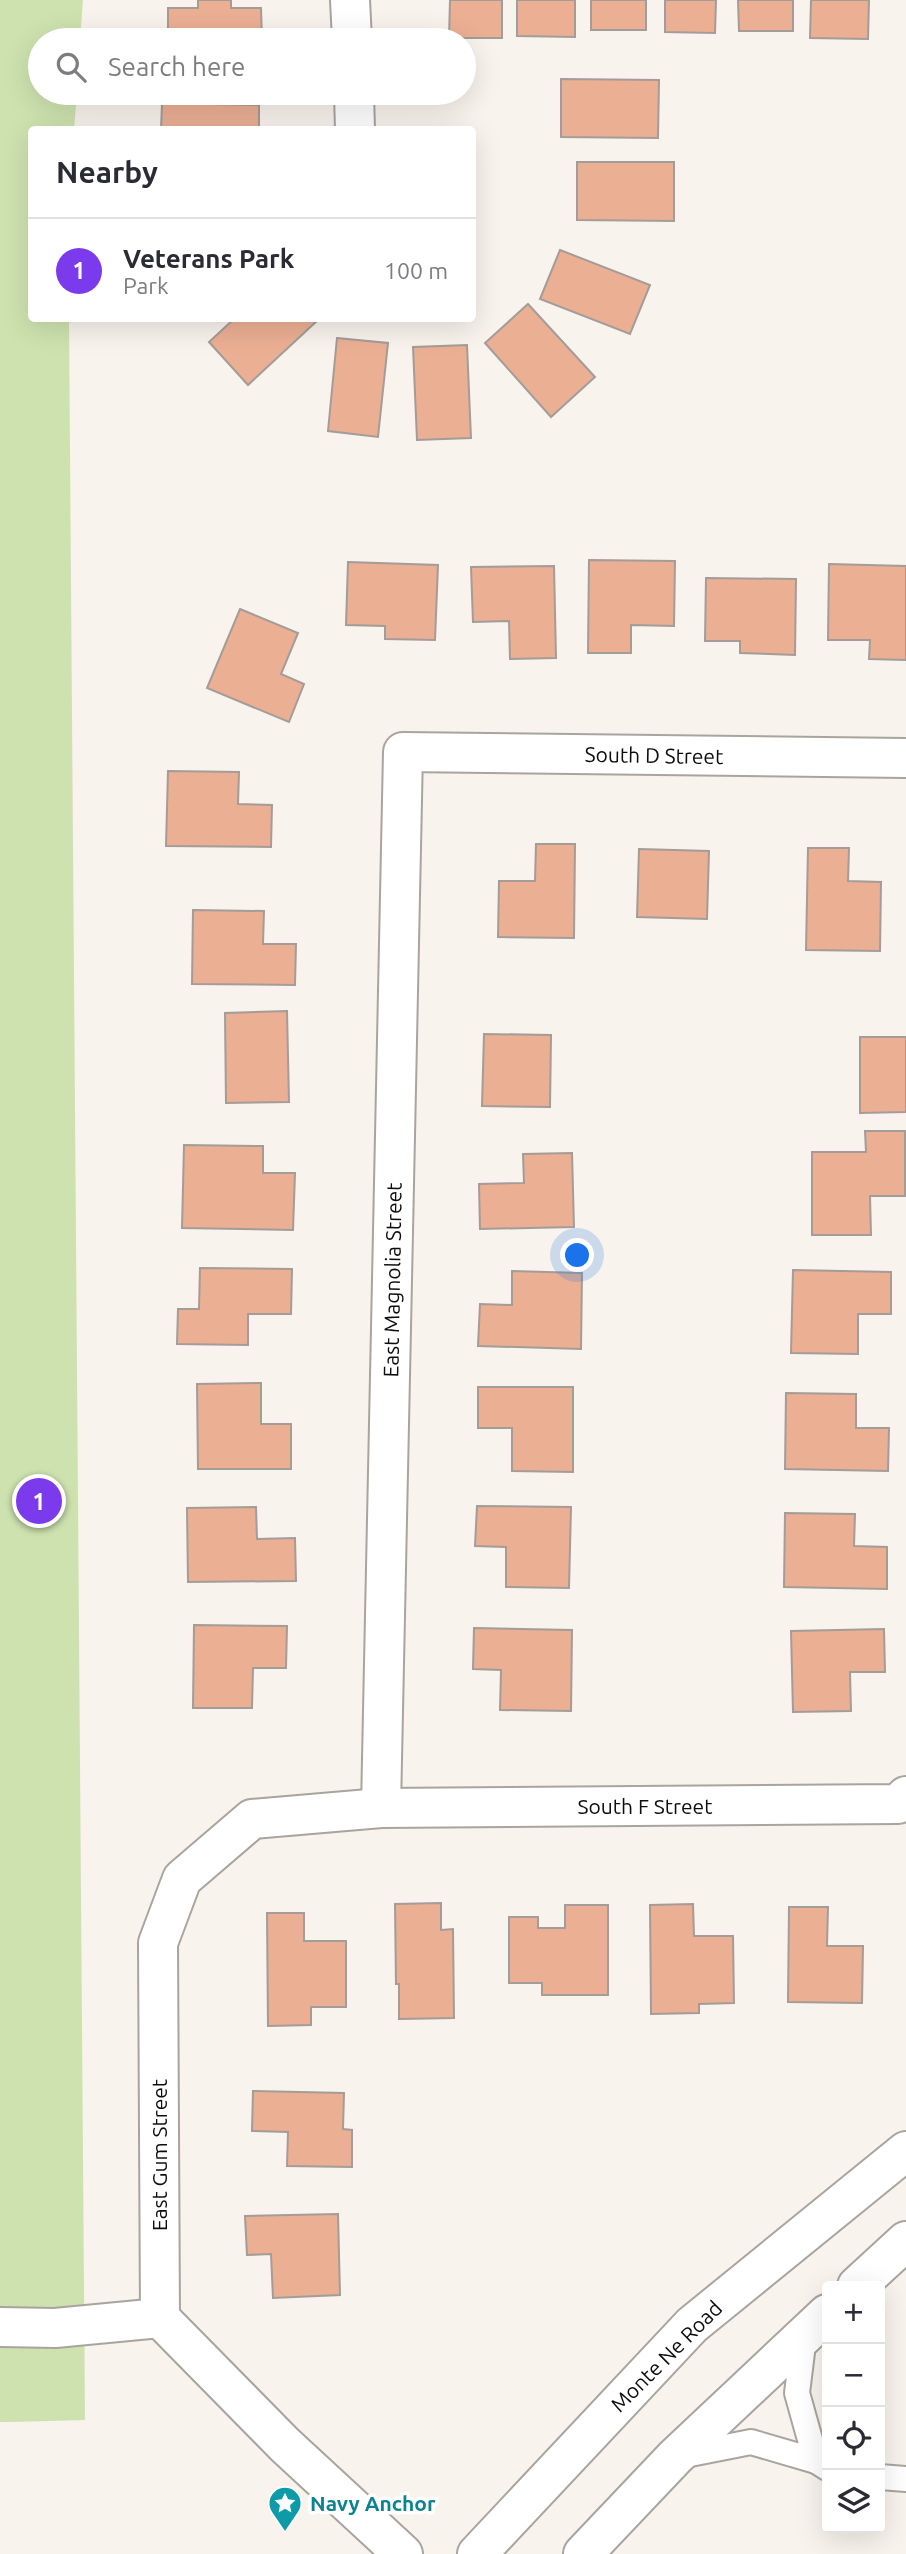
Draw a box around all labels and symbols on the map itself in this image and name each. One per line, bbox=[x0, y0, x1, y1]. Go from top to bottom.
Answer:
street label: South D Street bbox=[584, 742, 724, 768]
street label: East Magnolia Street bbox=[378, 1182, 406, 1378]
your location bbox=[560, 1238, 594, 1272]
pin: 1 bbox=[16, 1475, 62, 1527]
street label: South F Street bbox=[578, 1794, 712, 1818]
street label: East Gum Street bbox=[147, 2079, 171, 2231]
street label: Monte Ne Road bbox=[606, 2296, 726, 2416]
place icon: Navy Anchor bbox=[266, 2484, 304, 2533]
place label: Navy Anchor bbox=[310, 2491, 436, 2515]

